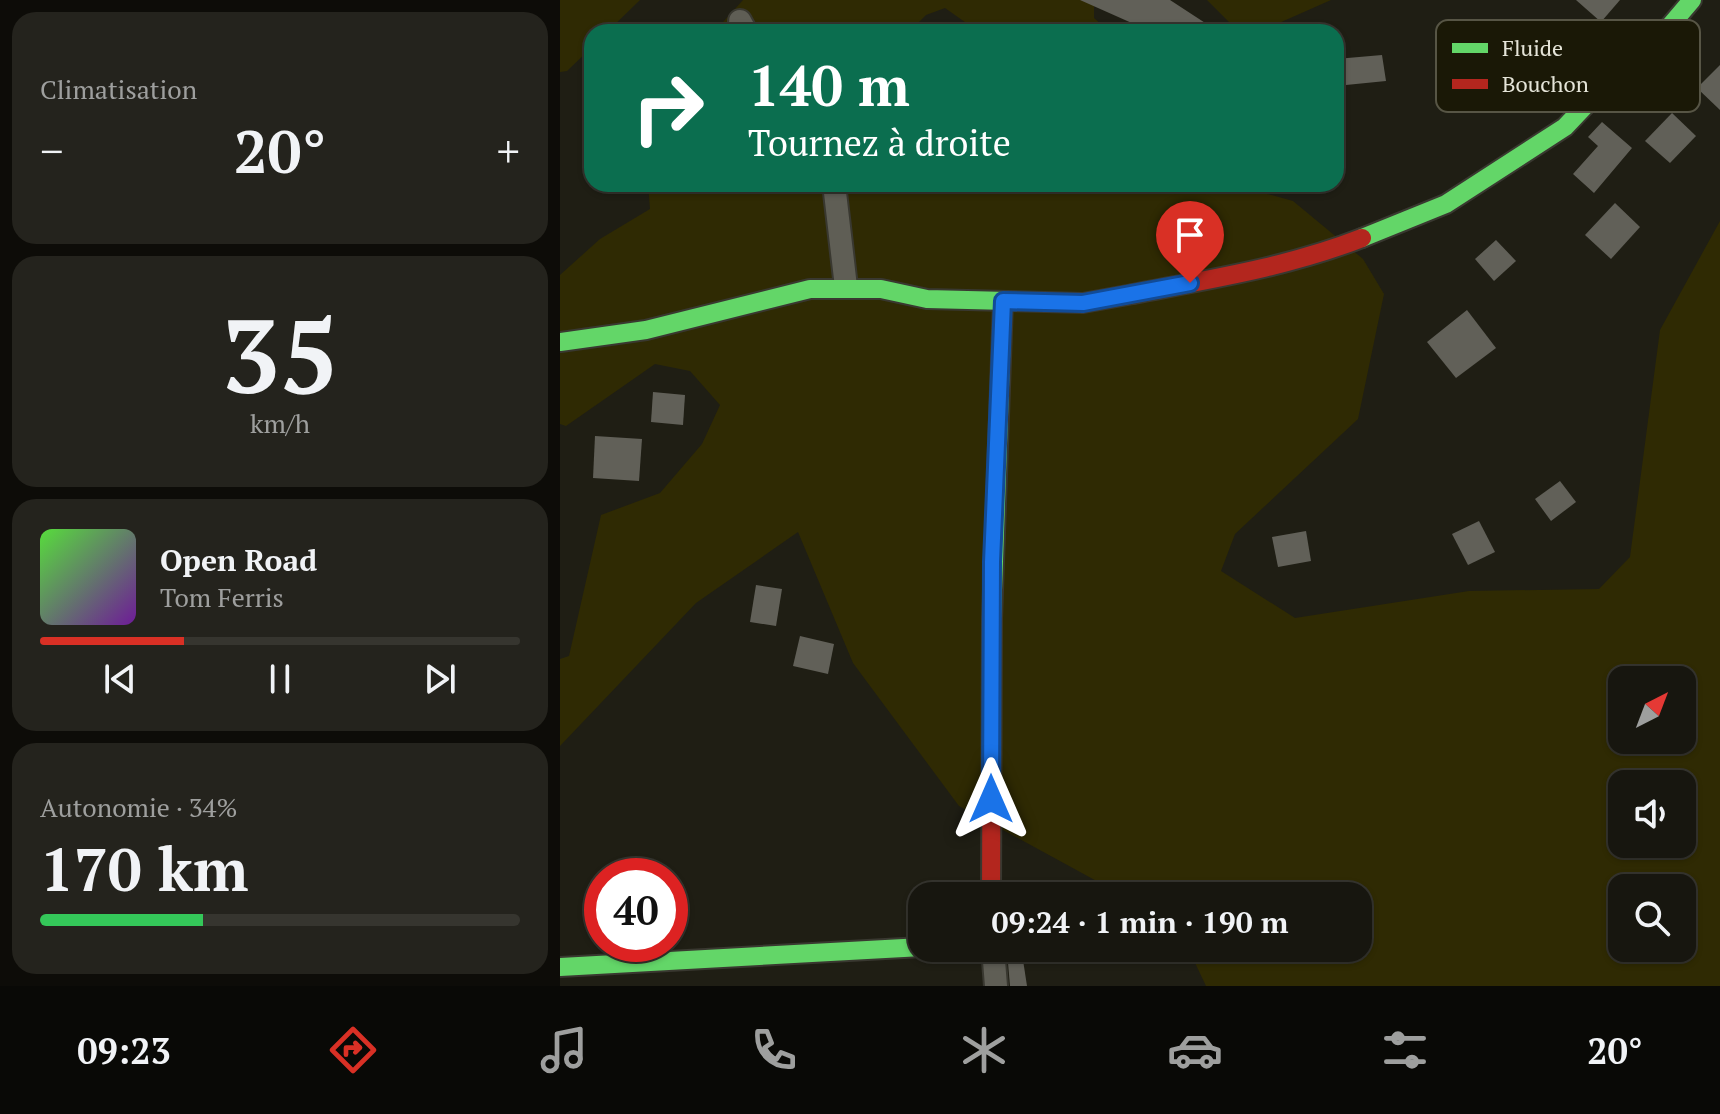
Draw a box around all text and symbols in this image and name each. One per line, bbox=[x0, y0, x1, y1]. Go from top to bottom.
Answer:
legend bbox=[1436, 20, 1700, 112]
text: Fluide bbox=[1502, 33, 1563, 62]
text: 140 m bbox=[748, 48, 910, 122]
icon: right bbox=[616, 56, 720, 160]
text: Bouchon bbox=[1502, 69, 1589, 98]
text: Climatisation bbox=[40, 72, 197, 106]
text: 20° bbox=[234, 111, 326, 190]
text: Tournez à droite bbox=[748, 119, 1011, 166]
text: − bbox=[40, 121, 63, 180]
text: + bbox=[497, 121, 520, 180]
pin bbox=[1156, 201, 1224, 283]
icon: arrive bbox=[1168, 213, 1212, 257]
text: 35 bbox=[221, 285, 339, 423]
text: km/h bbox=[250, 406, 310, 440]
text: Open Road bbox=[160, 540, 317, 580]
text: Tom Ferris bbox=[160, 580, 284, 614]
icon: previous bbox=[98, 657, 142, 701]
icon: pause bbox=[258, 657, 302, 701]
icon: next bbox=[418, 657, 462, 701]
north arrow bbox=[1608, 666, 1696, 754]
map controls bbox=[1608, 666, 1696, 962]
position arrow bbox=[949, 757, 1033, 841]
button: sound bbox=[1608, 770, 1696, 858]
text: Autonomie · 34% bbox=[40, 790, 237, 824]
text: 170 km bbox=[40, 829, 248, 908]
speed limit sign: 40 bbox=[584, 858, 688, 962]
button: search bbox=[1608, 874, 1696, 962]
text: 09:24 · 1 min · 190 m bbox=[992, 902, 1288, 942]
icon: directions bbox=[325, 1022, 381, 1078]
icon: music bbox=[536, 1022, 592, 1078]
icon: phone bbox=[746, 1022, 802, 1078]
icon: climate bbox=[956, 1022, 1012, 1078]
icon: car bbox=[1167, 1022, 1223, 1078]
icon: filters bbox=[1377, 1022, 1433, 1078]
text: 09:23 bbox=[77, 1027, 171, 1074]
text: 20° bbox=[1587, 1027, 1643, 1074]

